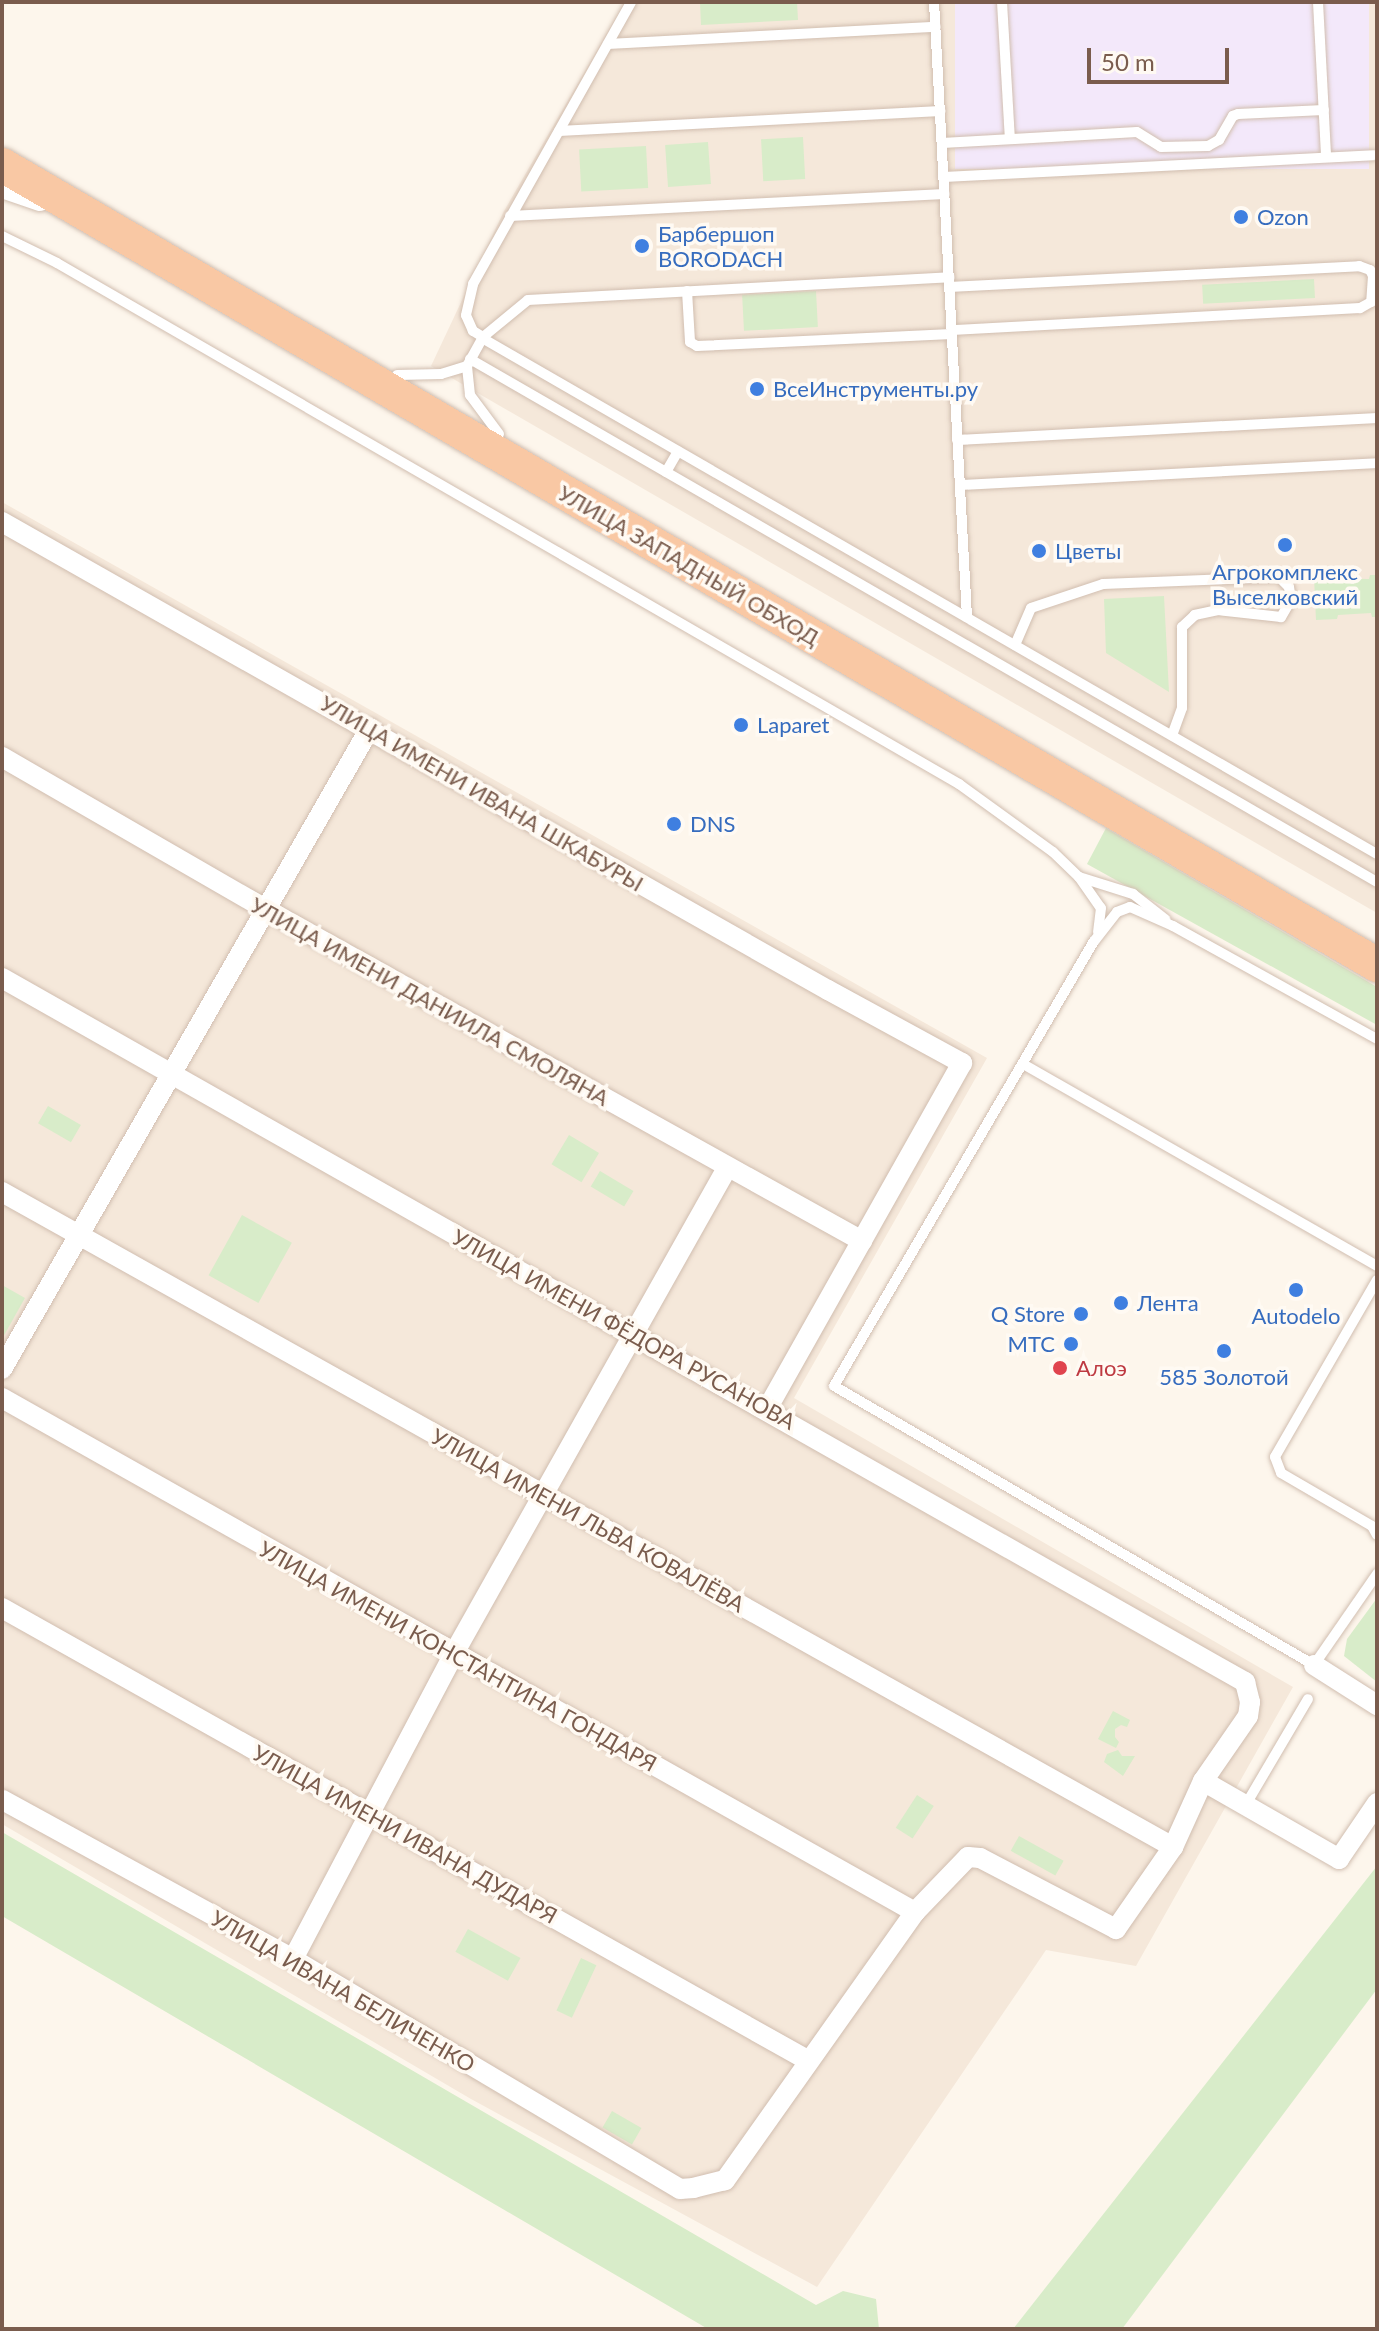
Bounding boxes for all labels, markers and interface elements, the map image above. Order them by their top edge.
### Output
scale bar [1091,32,1233,82]
text: 50 m [1101,47,1155,76]
place label: Ozon [1257,204,1309,230]
marker: Ozon [1232,208,1250,226]
place label: Барбершоп BORODACH [658,220,783,272]
marker: Барбершоп BORODACH [633,237,651,255]
place label: ВсеИнструменты.ру [773,376,978,402]
marker: ВсеИнструменты.ру [748,380,766,398]
street label: УЛИЦА ЗАПАДНЫЙ ОБХОД [554,479,824,651]
marker: Агрокомплекс Выселковский [1276,536,1294,554]
place label: Цветы [1055,538,1121,564]
marker: Цветы [1030,542,1048,560]
place label: Агрокомплекс Выселковский [1212,558,1358,610]
street label: УЛИЦА ИМЕНИ ИВАНА ШКАБУРЫ [316,689,648,897]
place label: Laparet [757,712,829,738]
marker: Laparet [732,716,750,734]
place label: DNS [690,811,735,837]
marker: DNS [665,815,683,833]
street label: УЛИЦА ИМЕНИ ДАНИИЛА СМОЛЯНА [246,891,614,1111]
street label: УЛИЦА ИМЕНИ ФЁДОРА РУСАНОВА [448,1223,800,1435]
marker: Autodelo [1287,1281,1305,1299]
place label: Лента [1137,1290,1199,1316]
marker: Лента [1112,1294,1130,1312]
place label: Q Store [991,1301,1065,1327]
place label: Autodelo [1252,1303,1340,1329]
marker: Q Store [1072,1305,1090,1323]
place label: МТС [1008,1331,1055,1357]
marker: МТС [1062,1335,1080,1353]
marker: 585 Золотой [1215,1342,1233,1360]
place label: Алоэ [1076,1355,1127,1381]
marker: Алоэ [1051,1359,1069,1377]
place label: 585 Золотой [1159,1364,1289,1390]
street label: УЛИЦА ИМЕНИ ЛЬВА КОВАЛЁВА [427,1423,749,1617]
street label: УЛИЦА ИМЕНИ КОНСТАНТИНА ГОНДАРЯ [254,1535,662,1777]
street label: УЛИЦА ИМЕНИ ИВАНА ДУДАРЯ [248,1739,562,1929]
street label: УЛИЦА ИВАНА БЕЛИЧЕНКО [206,1904,480,2078]

